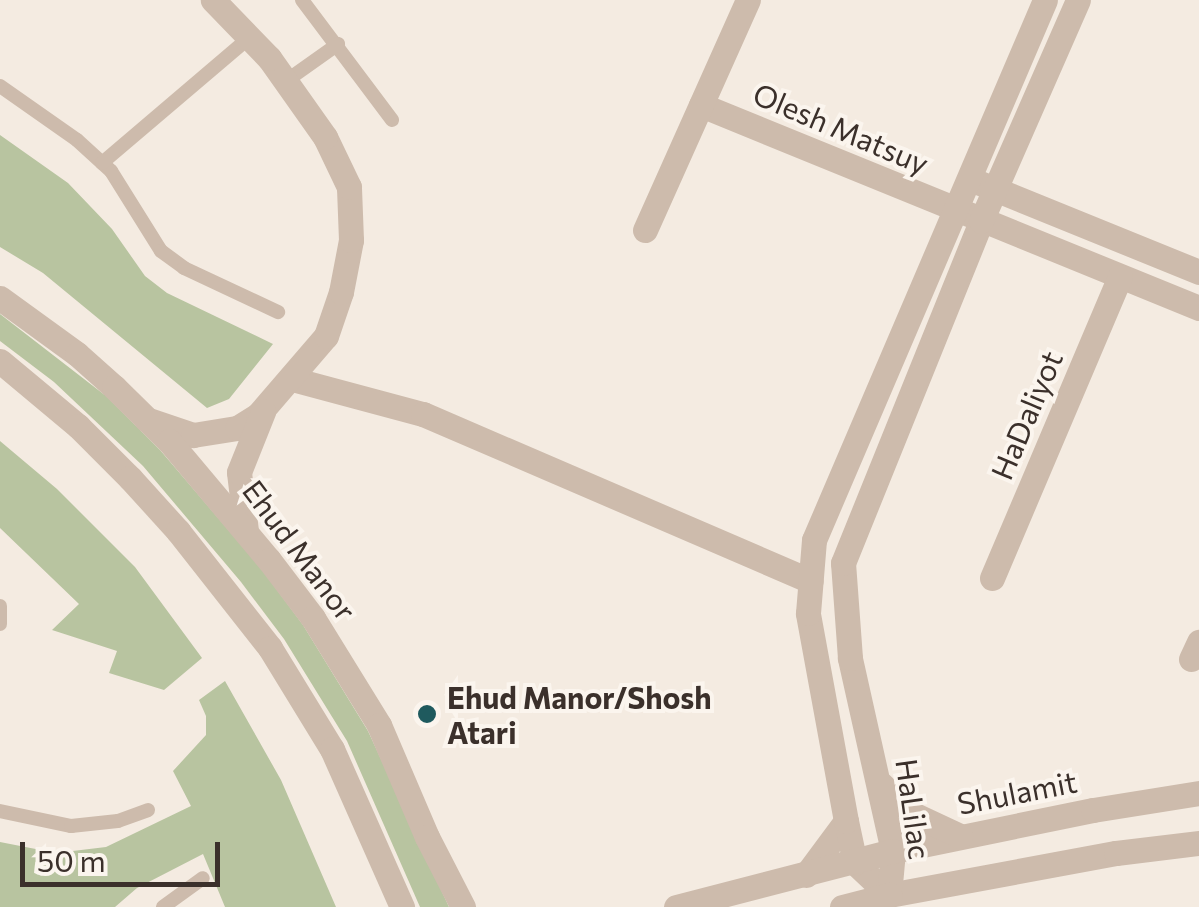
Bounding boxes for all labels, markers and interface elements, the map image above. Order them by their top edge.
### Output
street label: Olesh Matsuy [748,75,934,181]
street label: HaDaliyot [983,345,1069,485]
street label: Ehud Manor [236,473,364,627]
place label: Ehud Manor/Shosh Atari [447,679,712,750]
marker: Ehud Manor/Shosh Atari [416,703,438,725]
street label: HaLilac [889,756,939,862]
street label: Shulamit [954,763,1080,821]
scale bar [25,822,225,884]
text: 50 m [37,841,106,878]

